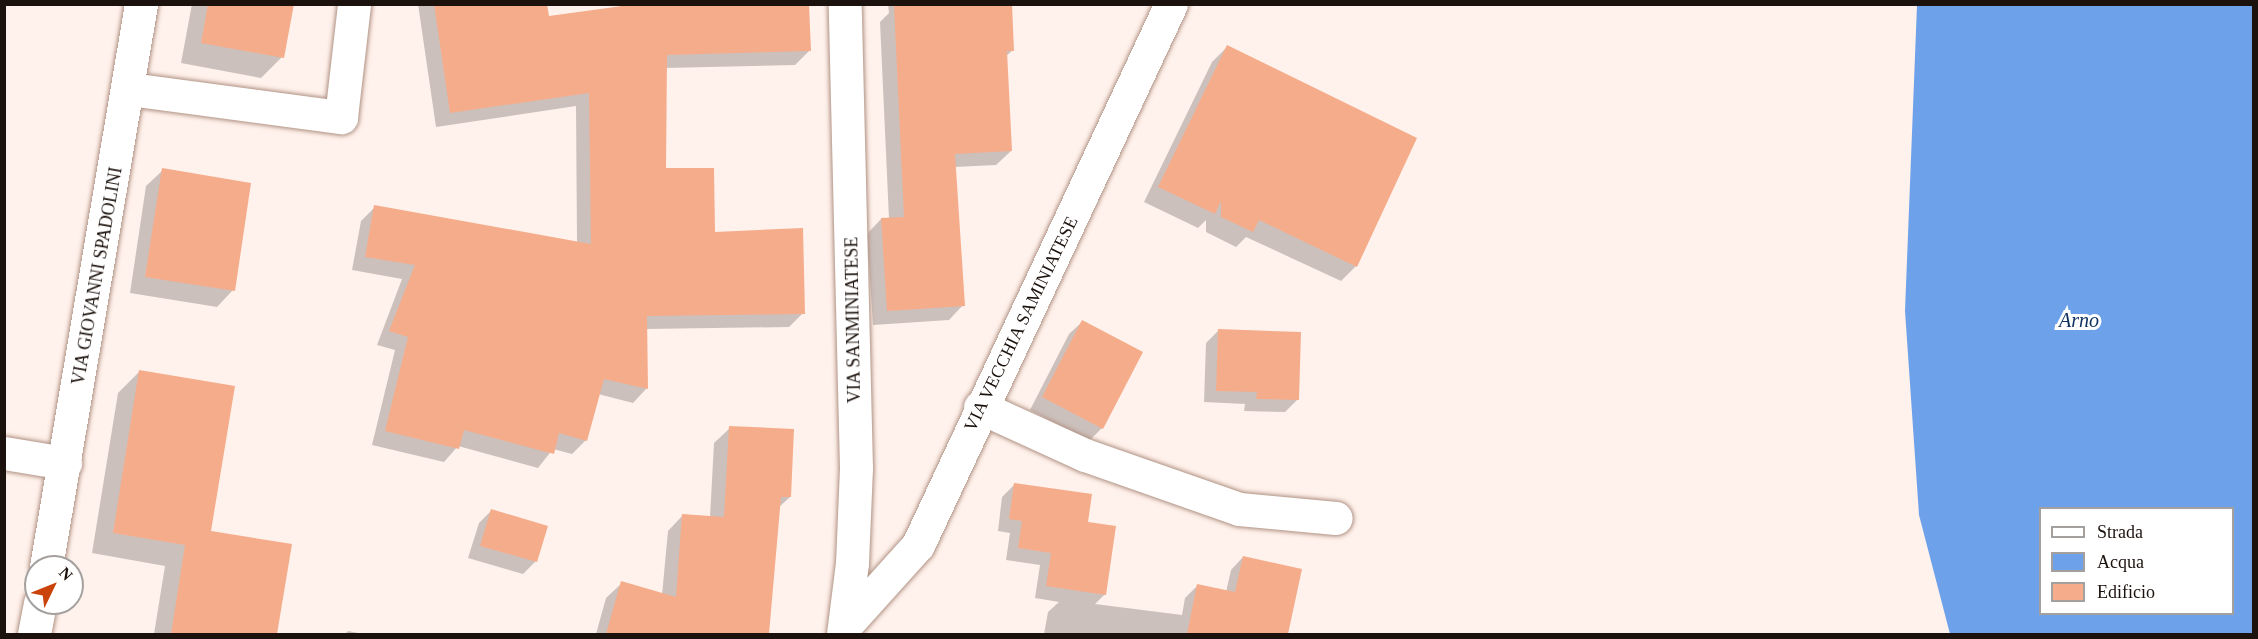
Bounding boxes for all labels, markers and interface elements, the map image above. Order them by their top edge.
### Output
street label: VIA GIOVANNI SPADOLINI [67,165,127,387]
street label: VIA VECCHIA SAMINIATESE [959,212,1083,436]
street label: VIA SANMINIATESE [841,236,865,404]
water label: Arno [2059,308,2099,332]
legend [2039,507,2234,615]
text: Strada [2097,522,2143,542]
text: Acqua [2097,552,2144,572]
north arrow [24,555,84,615]
text: N [56,564,76,584]
text: Edificio [2097,582,2155,602]

